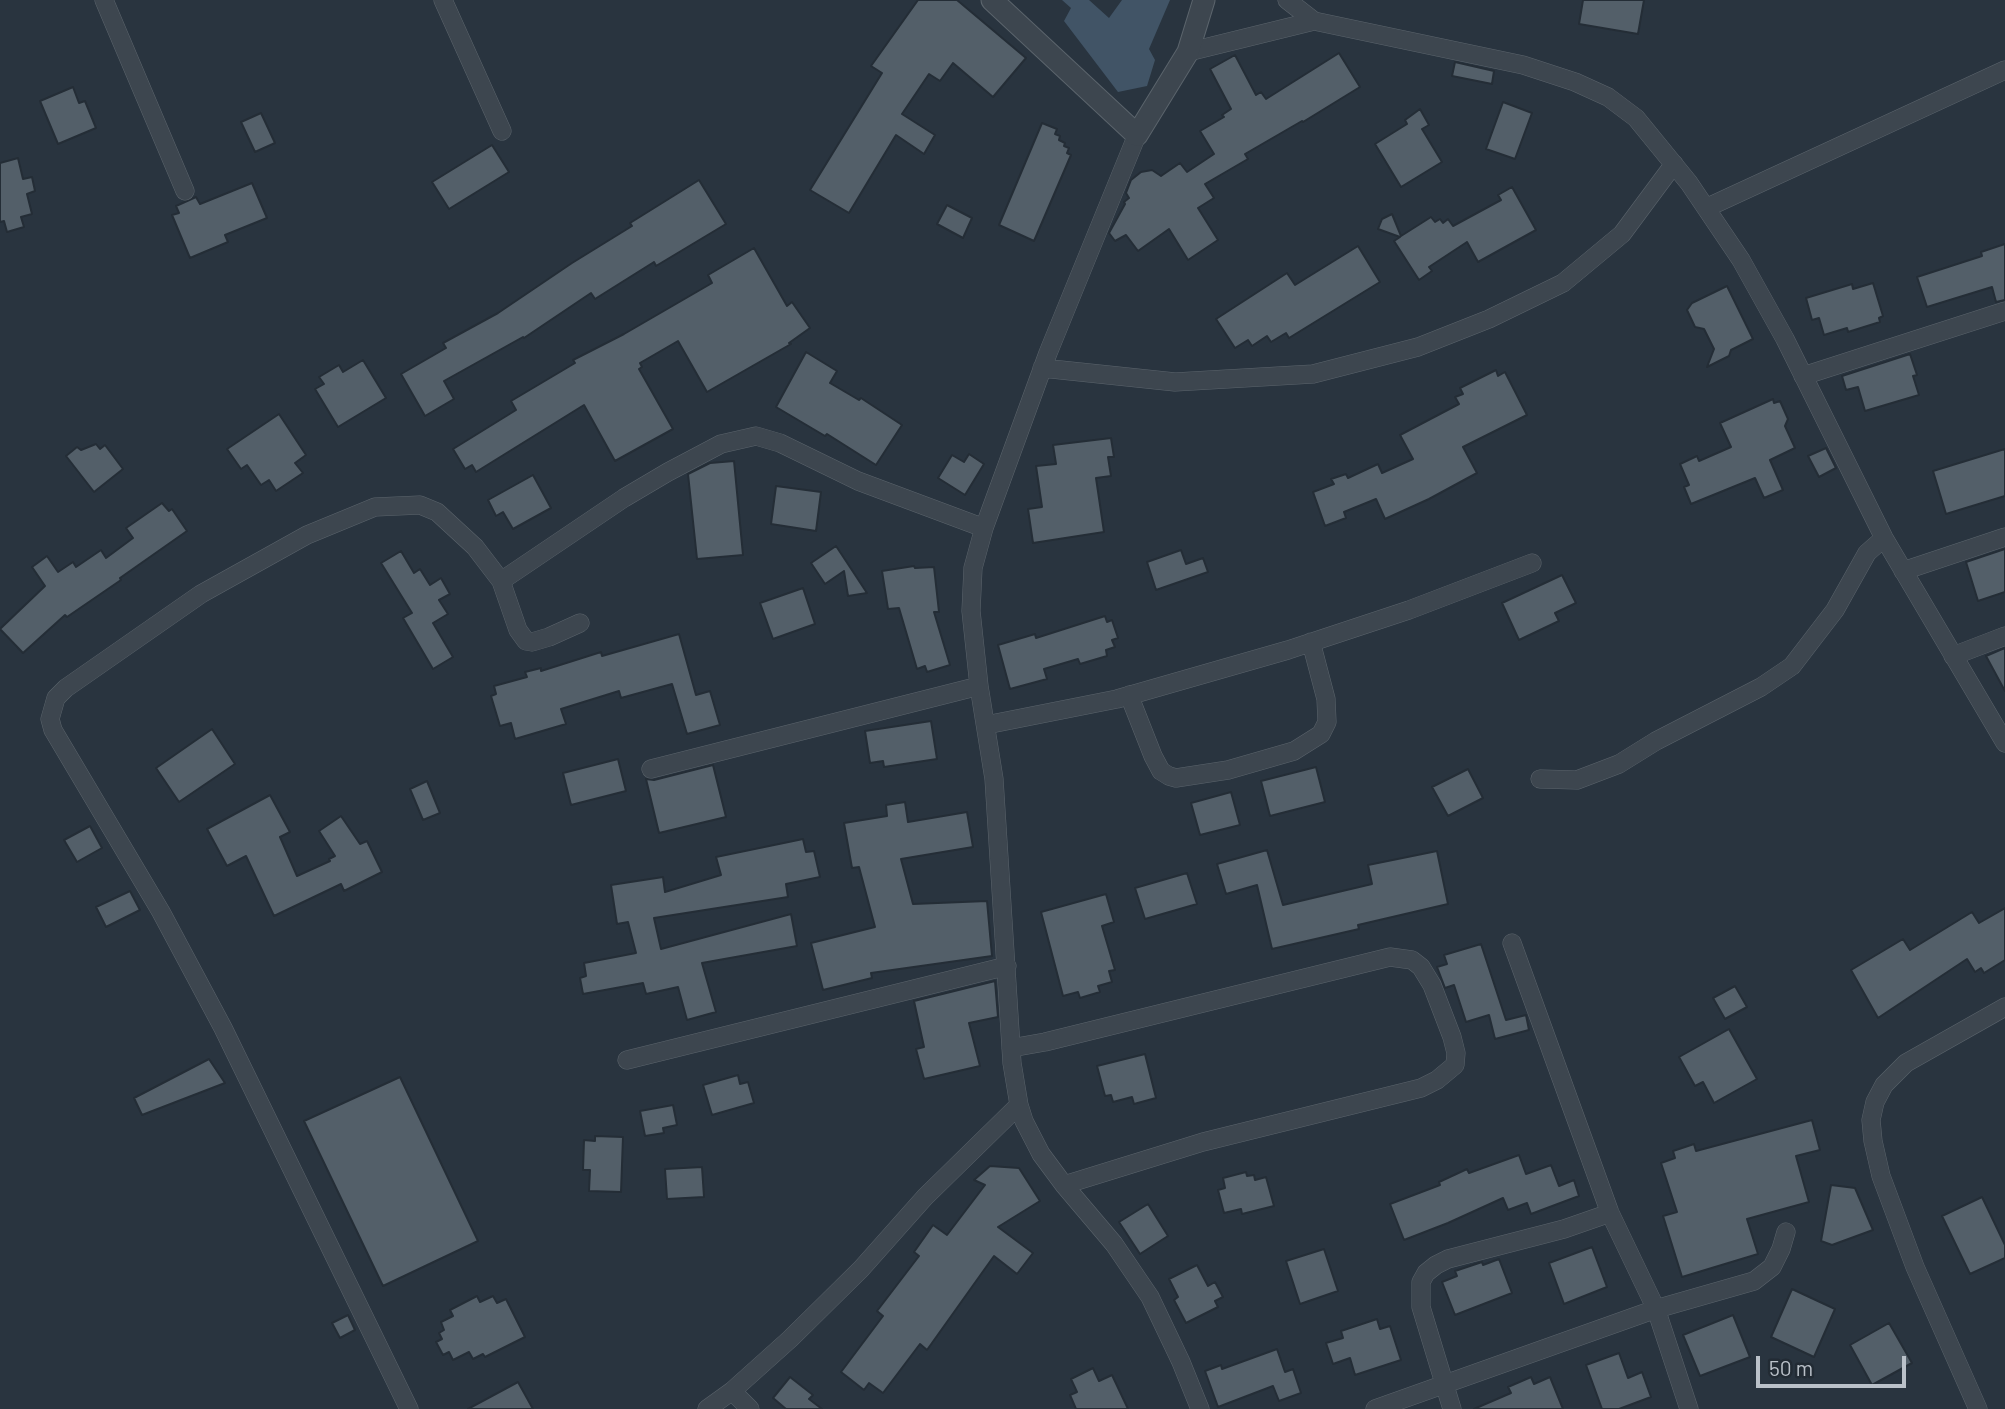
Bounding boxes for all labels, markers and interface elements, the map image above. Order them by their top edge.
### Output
scale bar [1760,1342,1910,1386]
text: 50 m [1769,1355,1813,1380]

